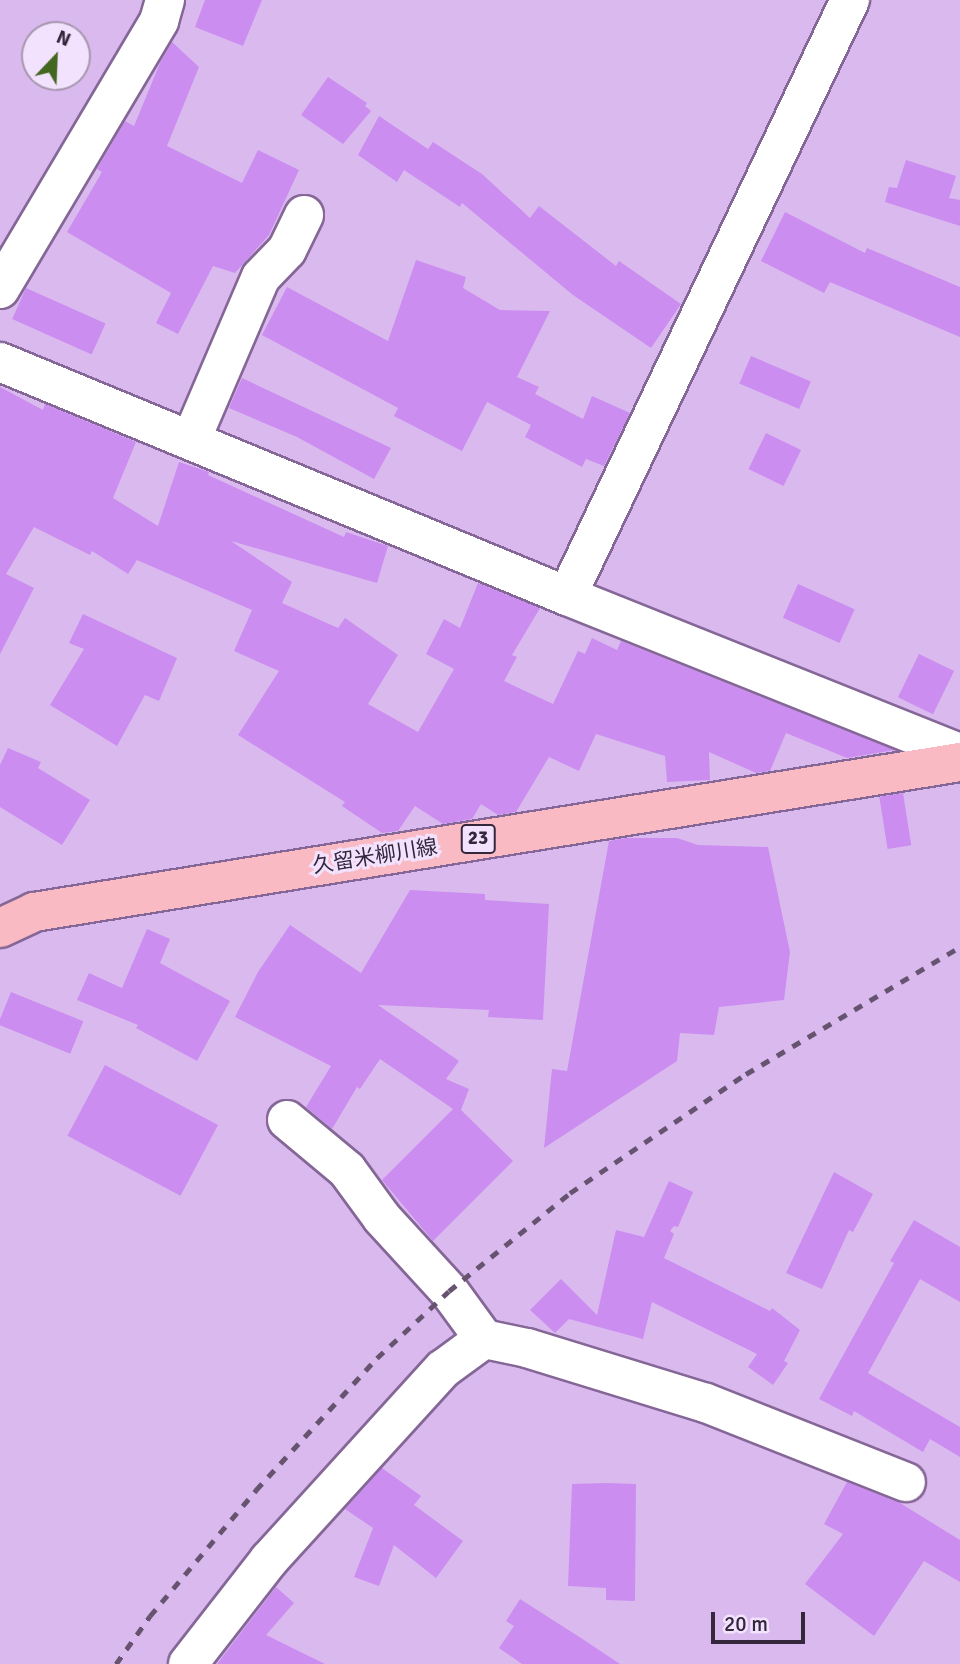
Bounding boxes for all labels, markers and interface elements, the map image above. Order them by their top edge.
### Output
north arrow [21,21,91,91]
text: N [53,25,74,52]
road number: 23 [461,824,496,854]
street label: 久留米柳川線 [311,834,439,878]
scale bar [715,1598,810,1642]
text: 20 m [724,1611,768,1637]

